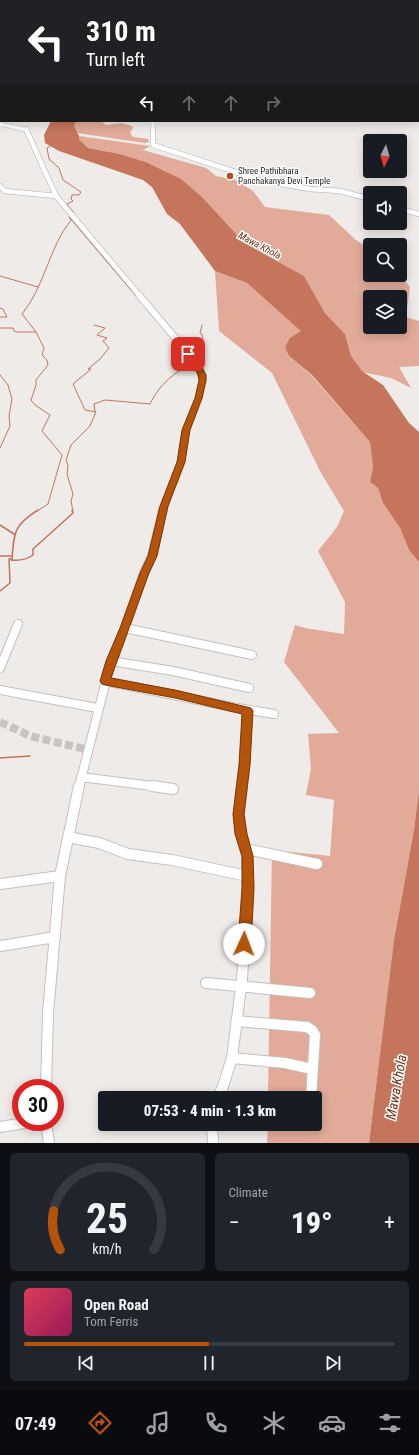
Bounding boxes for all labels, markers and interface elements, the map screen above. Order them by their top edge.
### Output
text: 310 m [86,15,156,48]
icon: left [20,16,72,68]
text: Turn left [86,49,145,70]
icon: left [136,92,158,114]
icon: ahead [178,92,200,114]
icon: ahead [220,92,242,114]
icon: right [262,92,284,114]
north arrow [363,134,407,178]
map controls [363,134,407,334]
place label: Shree Pathibhara Panchakanya Devi Temple [238,166,330,186]
marker: Shree Pathibhara Panchakanya Devi Temple [225,171,235,181]
button: sound [363,186,407,230]
water label: Mawa Khola [236,230,283,261]
button: search [363,238,407,282]
button: layers [363,290,407,334]
pin [171,337,205,371]
icon: arrive [177,343,199,365]
position arrow [223,923,265,965]
water label: Mawa Khola [382,1053,410,1121]
speed limit sign: 30 [12,1079,64,1131]
text: 07:53 · 4 min · 1.3 km [144,1102,276,1120]
text: Climate [229,1185,268,1200]
text: 25 [86,1194,128,1243]
text: 19° [291,1205,333,1240]
text: − [229,1210,240,1235]
text: + [384,1210,395,1235]
text: km/h [93,1241,122,1257]
text: Open Road [84,1296,149,1314]
text: Tom Ferris [84,1314,138,1329]
icon: previous [75,1352,97,1374]
icon: pause [198,1352,220,1374]
icon: next [322,1352,344,1374]
icon: directions [86,1409,114,1437]
icon: music [144,1409,172,1437]
icon: phone [202,1409,230,1437]
icon: climate [260,1409,288,1437]
icon: car [318,1409,346,1437]
icon: filters [376,1409,404,1437]
text: 07:49 [15,1413,56,1434]

